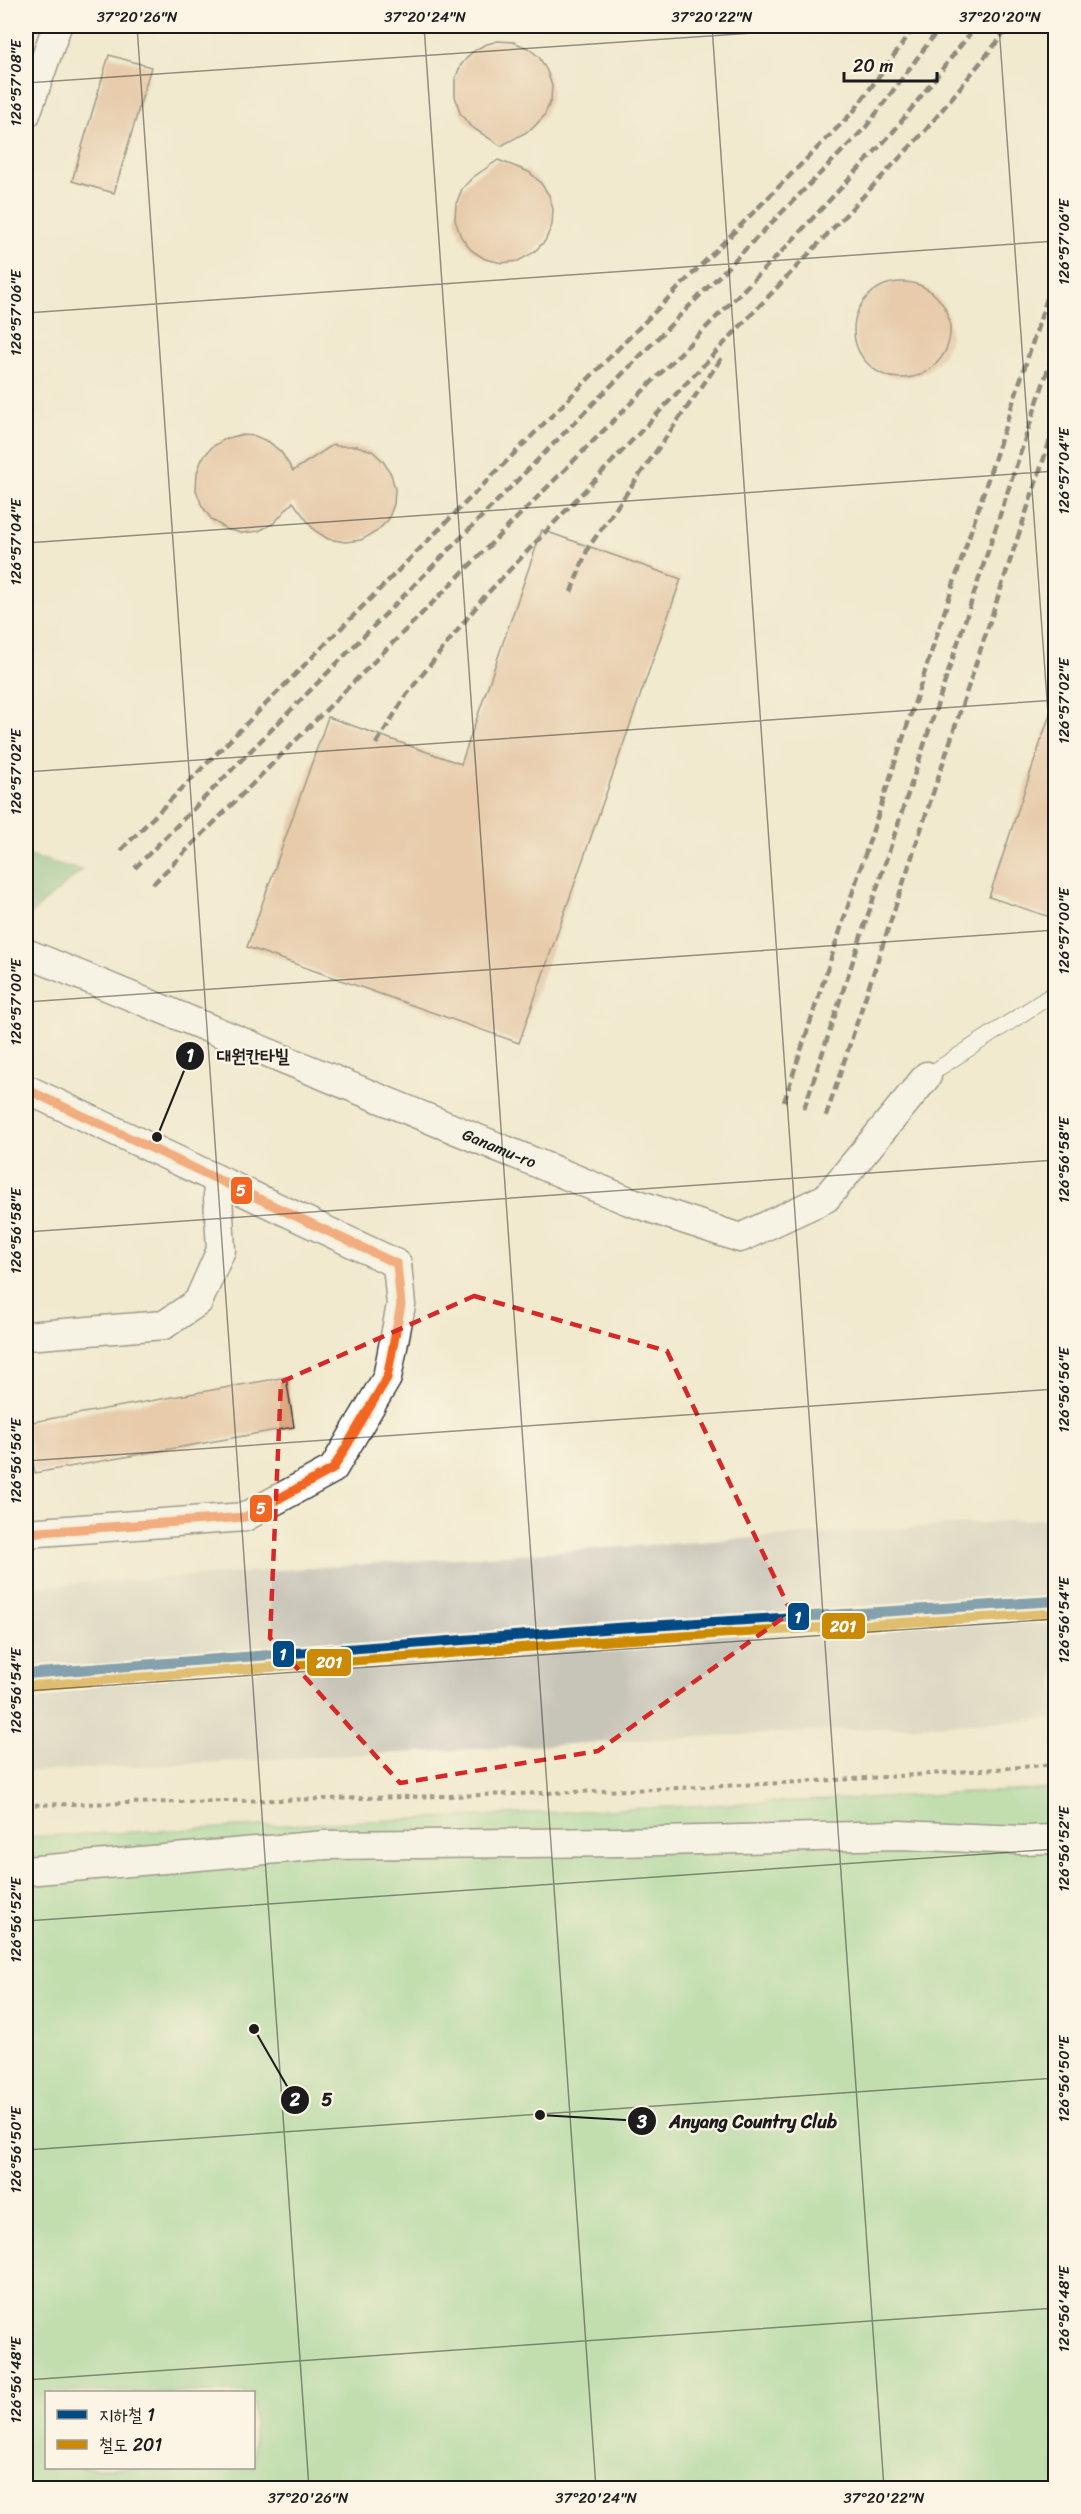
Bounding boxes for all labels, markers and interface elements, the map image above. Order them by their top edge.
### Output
text: 37°20'26"N [97,4,178,30]
text: 37°20'24"N [384,4,466,30]
text: 37°20'22"N [672,4,753,30]
text: 37°20'20"N [959,4,1041,30]
text: 126°57'08"E [3,38,29,126]
scale bar [844,45,937,83]
text: 20 m [853,50,893,82]
text: 126°57'06"E [1051,197,1077,285]
text: 126°57'06"E [3,268,29,356]
text: 126°57'04"E [1051,426,1077,514]
text: 126°57'04"E [3,497,29,585]
text: 126°57'02"E [1051,656,1077,744]
text: 126°57'02"E [3,727,29,815]
text: 126°57'00"E [1051,886,1077,974]
text: 126°57'00"E [3,957,29,1045]
callout: 대원칸타빌 [175,1038,301,1074]
text: 1 [186,1040,194,1072]
text: 대원칸타빌 [217,1040,290,1072]
text: 126°56'58"E [1051,1115,1077,1203]
street label: Ganamu-ro [458,1120,541,1176]
line badge: 5 [230,1176,253,1205]
text: 5 [236,1176,246,1205]
text: 126°56'58"E [3,1186,29,1274]
text: 126°56'56"E [1051,1346,1077,1433]
text: 126°56'56"E [3,1417,29,1504]
line badge: 5 [249,1494,273,1523]
text: 5 [256,1494,266,1523]
text: 126°56'54"E [1051,1575,1077,1663]
line badge: 1 [787,1602,810,1631]
text: 1 [795,1603,802,1632]
line badge: 201 [821,1612,866,1640]
text: 201 [829,1612,856,1641]
line badge: 1 [272,1640,295,1668]
text: 1 [280,1640,287,1669]
text: 126°56'54"E [3,1646,29,1734]
line badge: 201 [306,1648,352,1677]
text: 201 [315,1648,342,1677]
text: 126°56'52"E [1051,1804,1077,1892]
text: 126°56'52"E [3,1875,29,1963]
text: 126°56'50"E [1051,2034,1077,2122]
callout: 5 [280,2082,345,2118]
text: 2 [289,2084,301,2116]
text: 5 [322,2084,333,2116]
callout: Anyang Country Club [627,2103,849,2139]
text: 126°56'50"E [3,2105,29,2193]
text: 3 [636,2106,647,2138]
text: Anyang Country Club [668,2106,837,2138]
text: 126°56'48"E [1051,2264,1077,2352]
text: 126°56'48"E [3,2335,29,2423]
legend [45,2391,255,2469]
text: 지하철 1 [99,2399,155,2431]
text: 철도 201 [99,2429,162,2461]
text: 37°20'26"N [268,2485,349,2511]
text: 37°20'24"N [555,2485,637,2511]
text: 37°20'22"N [844,2485,925,2511]

